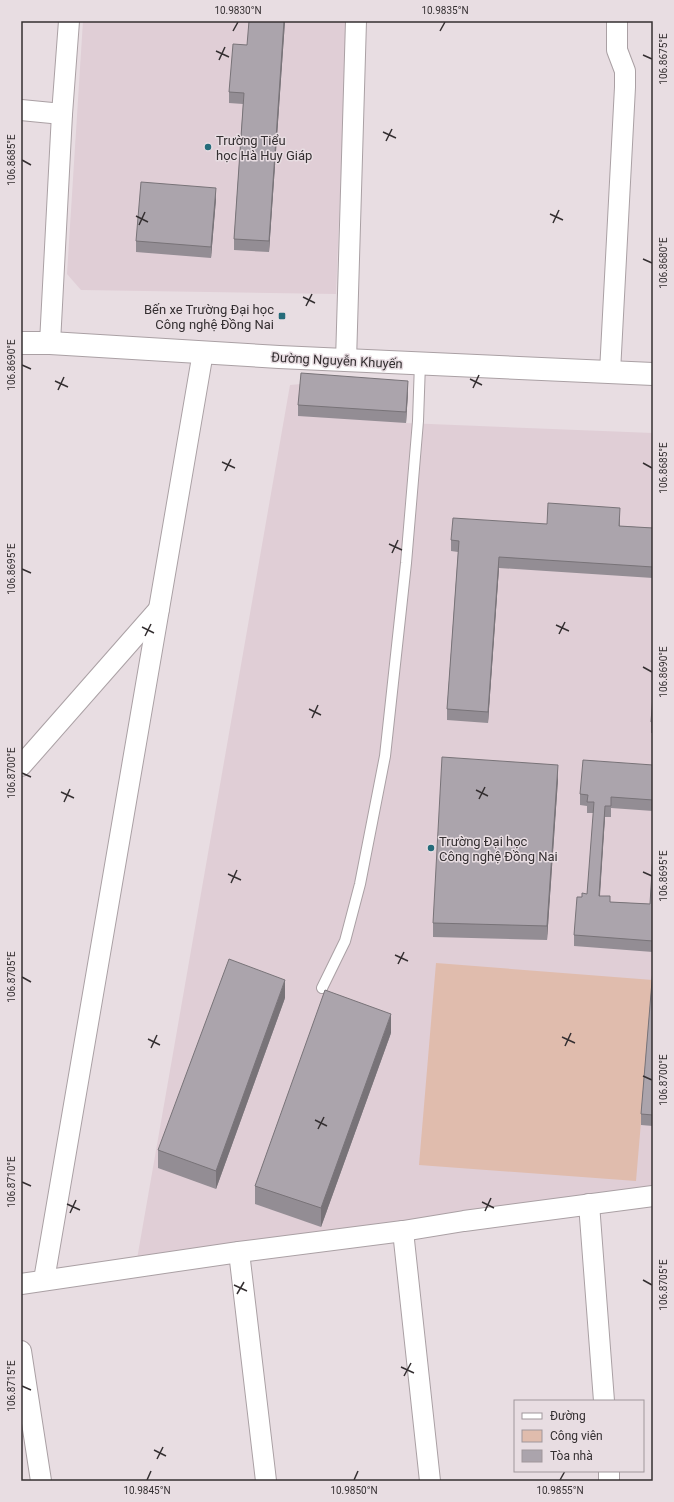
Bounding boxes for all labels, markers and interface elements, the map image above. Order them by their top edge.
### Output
text: 10.9830°N [214,5,262,16]
text: 10.9835°N [421,5,469,16]
text: 106.8675°E [658,33,669,85]
place label: Trường Tiểu học Hà Huy Giáp [216,133,312,163]
text: 106.8685°E [6,134,17,186]
marker: Trường Tiểu học Hà Huy Giáp [203,142,213,152]
text: 106.8680°E [658,237,669,289]
place label: Bến xe Trường Đại học Công nghệ Đồng Nai [144,302,274,332]
marker: Bến xe Trường Đại học Công nghệ Đồng Nai [277,311,287,321]
text: 106.8690°E [6,339,17,391]
street label: Đường Nguyễn Khuyến [271,350,403,371]
text: 106.8685°E [658,442,669,494]
text: 106.8695°E [6,543,17,595]
text: 106.8690°E [658,646,669,698]
text: 106.8700°E [6,747,17,799]
place label: Trường Đại học Công nghệ Đồng Nai [439,834,558,864]
marker: Trường Đại học Công nghệ Đồng Nai [426,843,436,853]
text: 106.8695°E [658,850,669,902]
text: 106.8705°E [6,951,17,1003]
text: 106.8700°E [658,1054,669,1106]
text: 106.8710°E [6,1156,17,1208]
text: 106.8705°E [658,1259,669,1311]
text: 106.8715°E [6,1360,17,1412]
legend [514,1400,644,1472]
text: Đường [550,1409,586,1423]
text: Công viên [550,1429,603,1443]
text: Tòa nhà [550,1449,593,1463]
text: 10.9845°N [123,1485,171,1496]
text: 10.9850°N [330,1485,378,1496]
text: 10.9855°N [536,1485,584,1496]

